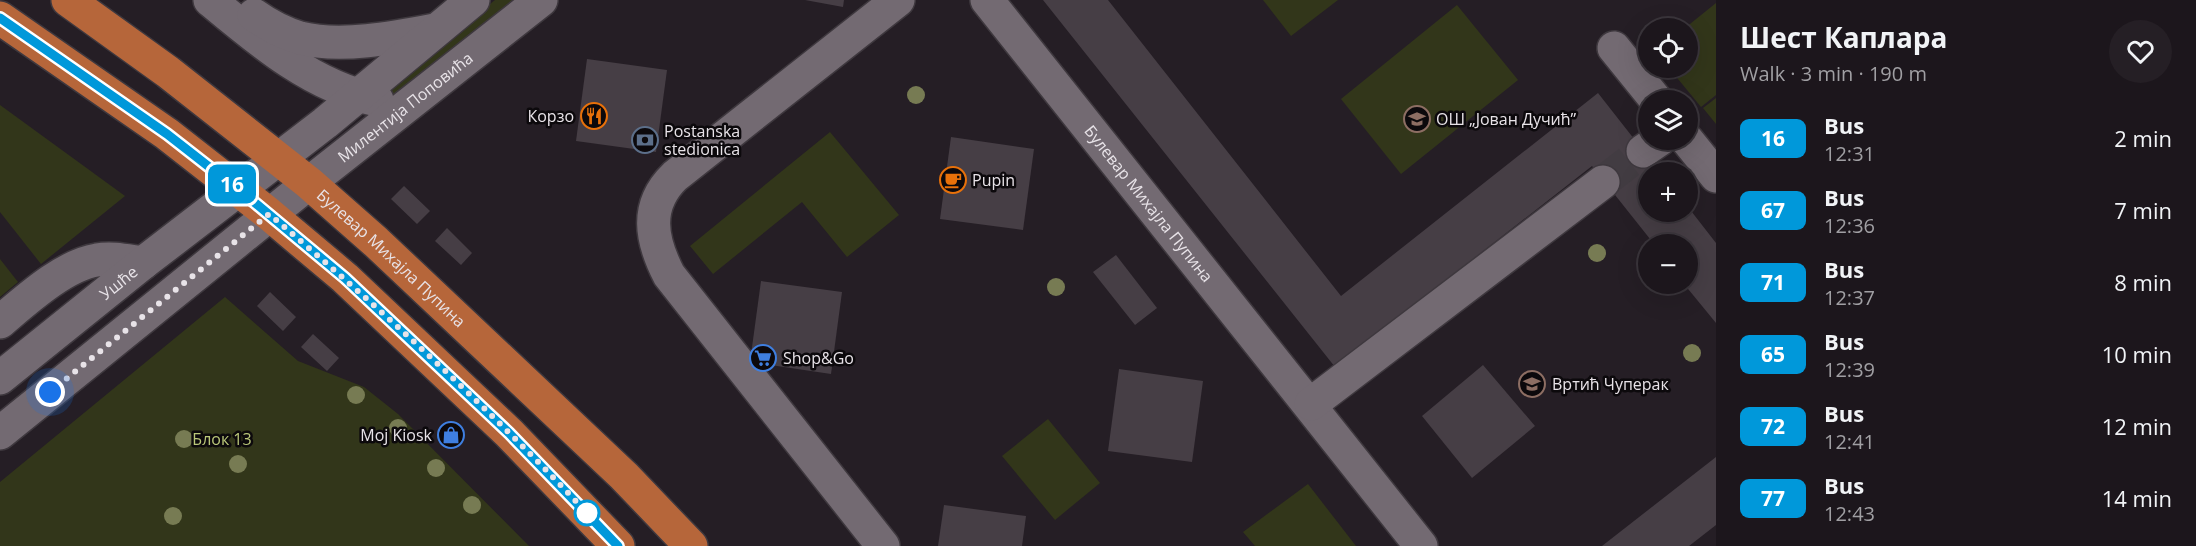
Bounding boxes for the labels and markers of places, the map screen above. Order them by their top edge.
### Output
restaurant icon: Корзо [579,101,609,131]
school or university icon: ОШ „Јован Дучић” [1402,104,1432,134]
place label: Корзо [527,105,574,127]
place label: ОШ „Јован Дучић” [1436,108,1577,130]
place label: Postanska stedionica [664,120,740,160]
bank icon: Postanska stedionica [630,125,660,155]
cafe icon: Pupin [938,165,968,195]
place label: Pupin [972,169,1015,191]
supermarket icon: Shop&Go [748,343,778,373]
place label: Shop&Go [783,347,854,369]
school or university icon: Вртић Чуперак [1517,369,1547,399]
place label: Вртић Чуперак [1552,373,1669,395]
shop icon: Moj Kiosk [436,420,466,450]
place label: Moj Kiosk [360,424,433,446]
unlabelled marker [574,500,600,526]

